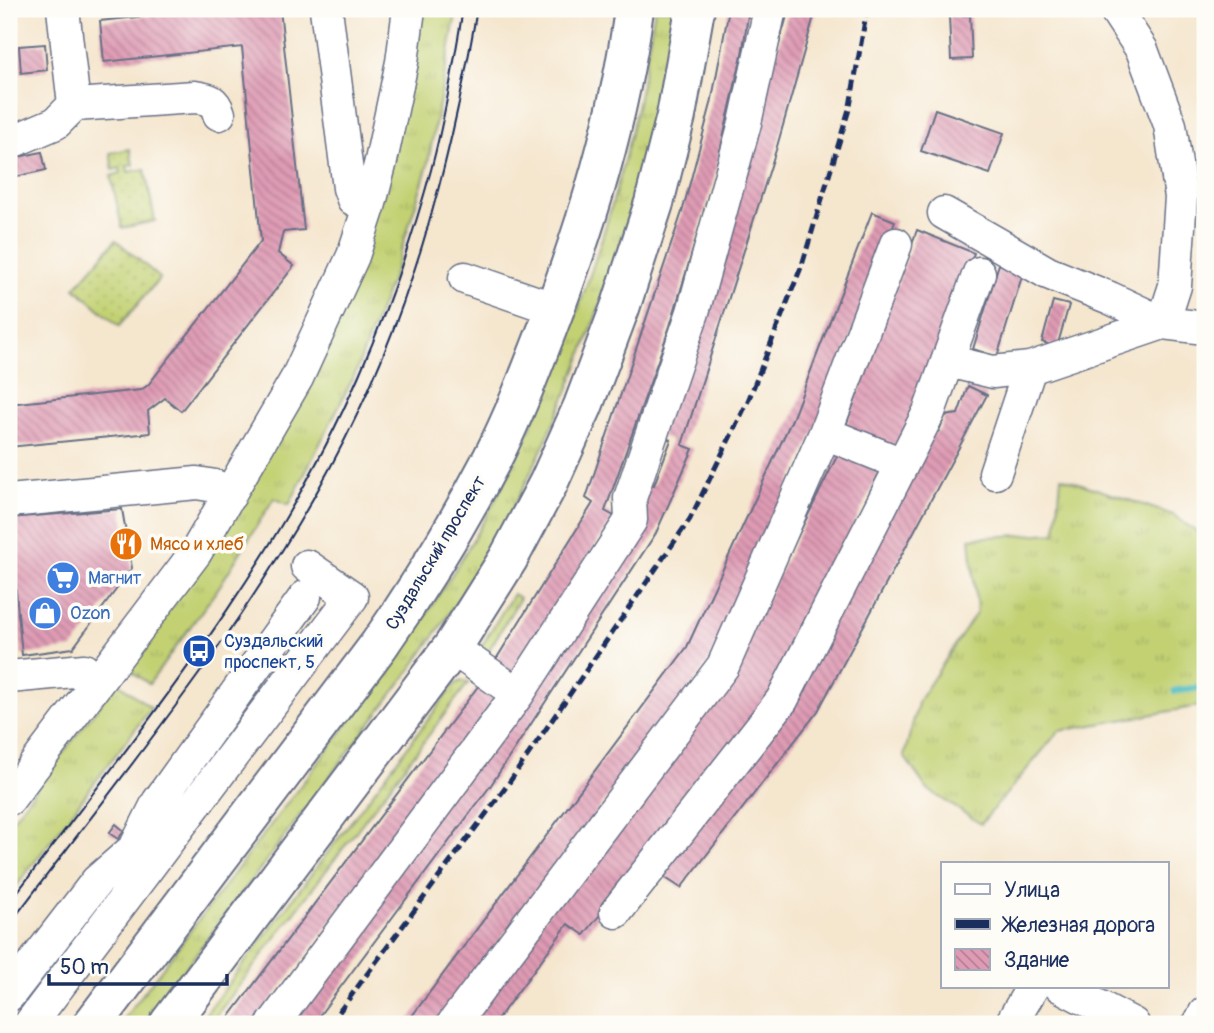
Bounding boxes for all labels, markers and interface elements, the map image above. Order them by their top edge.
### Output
street label: Суздальский проспект [381,472,491,634]
restaurant icon: Мясо и хлеб [107,525,145,563]
place label: Мясо и хлеб [150,533,244,556]
supermarket icon: Магнит [44,559,82,597]
place label: Магнит [88,567,141,590]
shop icon: Ozon [26,594,64,632]
place label: Ozon [70,602,110,625]
place label: Суздальский проспект, 5 [224,630,323,674]
bus stop icon: Суздальский проспект, 5 [180,632,218,670]
legend [941,862,1168,988]
text: Улица [1004,877,1060,904]
text: Железная дорога [1001,912,1155,939]
scale bar [49,942,228,986]
text: Здание [1004,947,1070,974]
text: 50 m [60,954,109,981]

